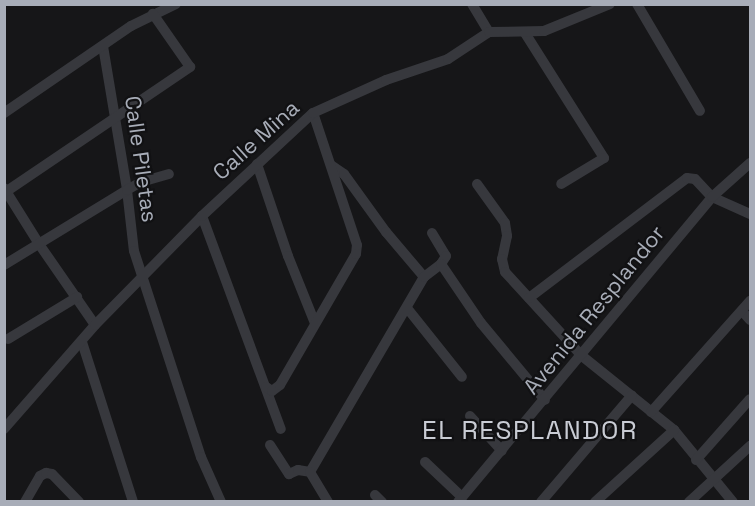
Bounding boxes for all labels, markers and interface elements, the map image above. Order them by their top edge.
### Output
street label: Calle Piletas [119,94,163,224]
street label: Calle Mina [207,94,305,186]
street label: Avenida Resplandor [518,220,670,400]
district label: EL RESPLANDOR [422,415,638,447]

